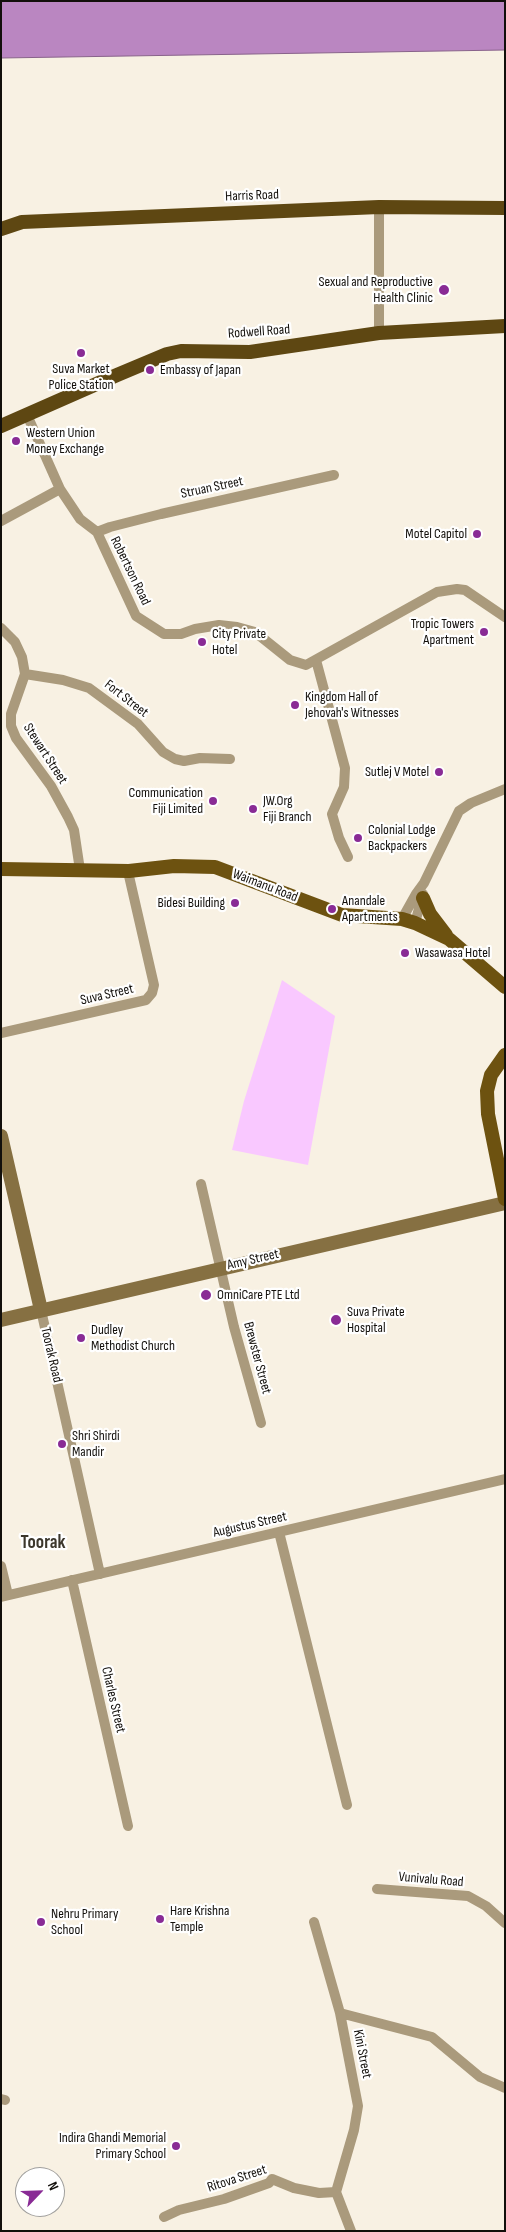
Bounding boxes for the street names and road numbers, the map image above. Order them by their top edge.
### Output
street label: Harris Road [225,187,279,205]
street label: Rodwell Road [227,321,291,343]
street label: Struan Street [179,473,245,503]
street label: Robertson Road [106,534,154,608]
street label: Fort Street [101,677,151,721]
street label: Stewart Street [19,720,71,788]
street label: Waimanu Road [230,866,300,906]
street label: Suva Street [79,981,135,1009]
street label: Amy Street [226,1246,280,1274]
street label: Brewster Street [239,1320,275,1396]
street label: Toorak Road [36,1326,66,1384]
street label: Augustus Street [211,1508,289,1542]
street label: Charles Street [97,1665,129,1735]
street label: Vunivalu Road [398,1869,464,1891]
street label: Kini Street [349,2028,375,2080]
street label: Ritova Street [205,2162,269,2196]

